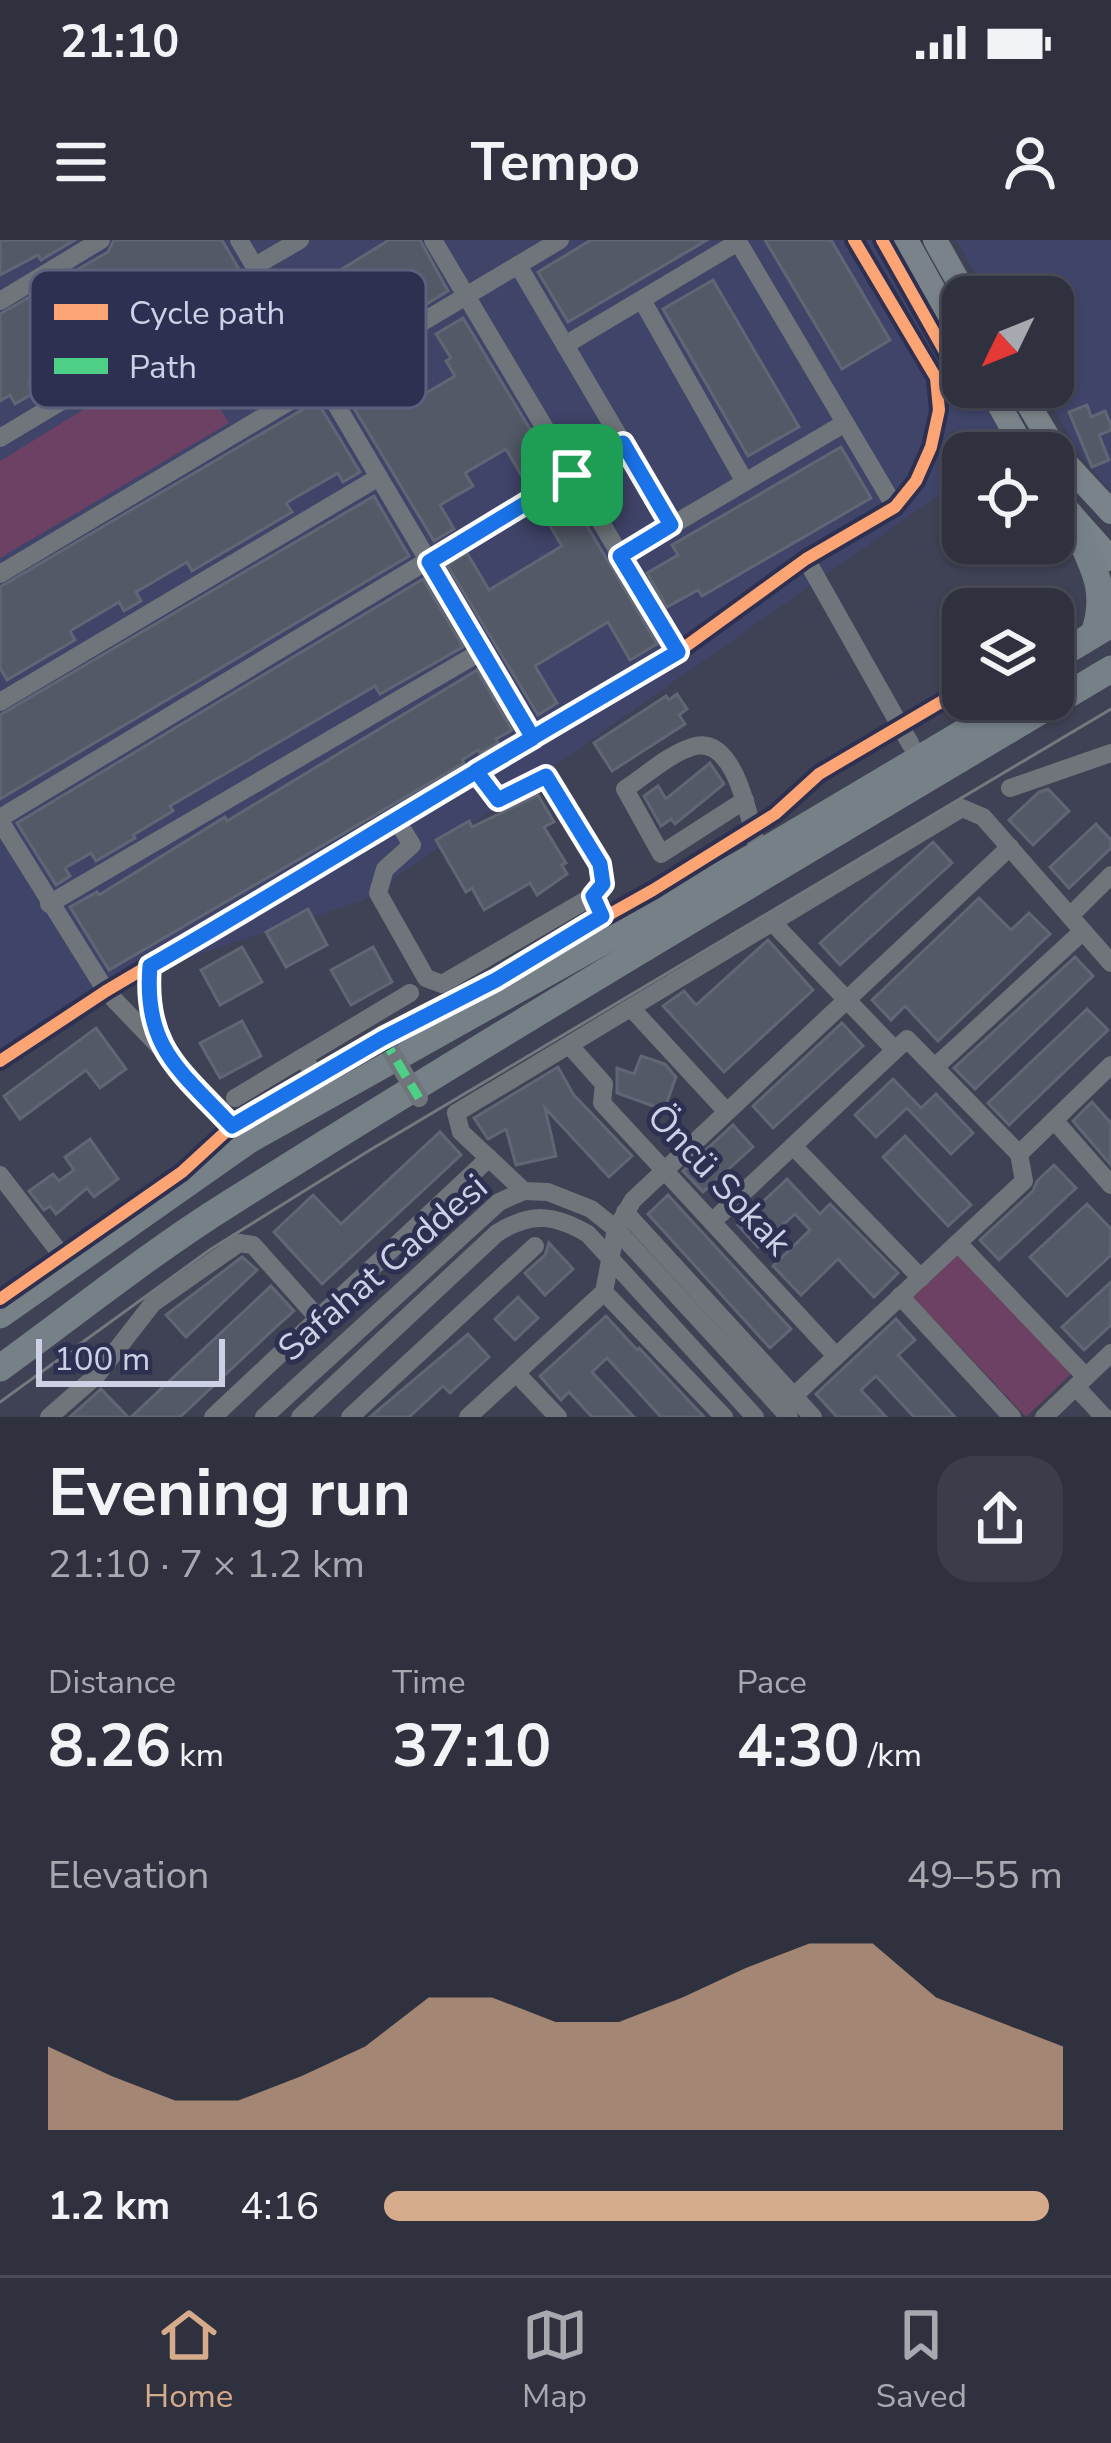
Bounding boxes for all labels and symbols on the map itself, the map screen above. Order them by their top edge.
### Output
legend [30,270,426,408]
north arrow [942,276,1074,408]
text: Cycle path [129,291,285,336]
text: Path [129,345,197,390]
pin [521,424,623,526]
street label: Öncü Sokak [636,1093,803,1267]
street label: Safahat Caddesi [268,1163,498,1373]
scale bar [36,1333,225,1386]

